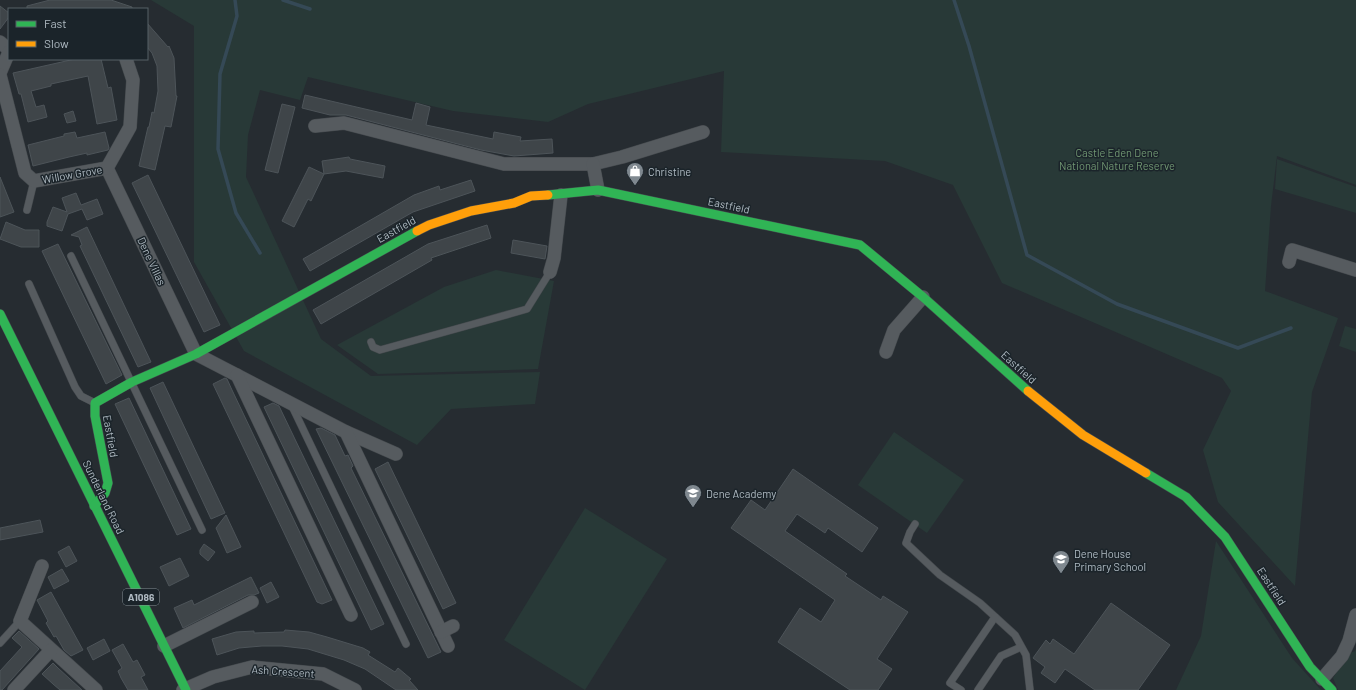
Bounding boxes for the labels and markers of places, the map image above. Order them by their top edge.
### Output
shop icon: Christine [625,161,645,186]
place label: Christine [648,165,691,178]
school or university icon: Dene Academy [683,483,703,508]
place label: Dene Academy [706,487,776,500]
place label: Dene House Primary School [1074,547,1146,573]
school or university icon: Dene House Primary School [1051,549,1071,574]

